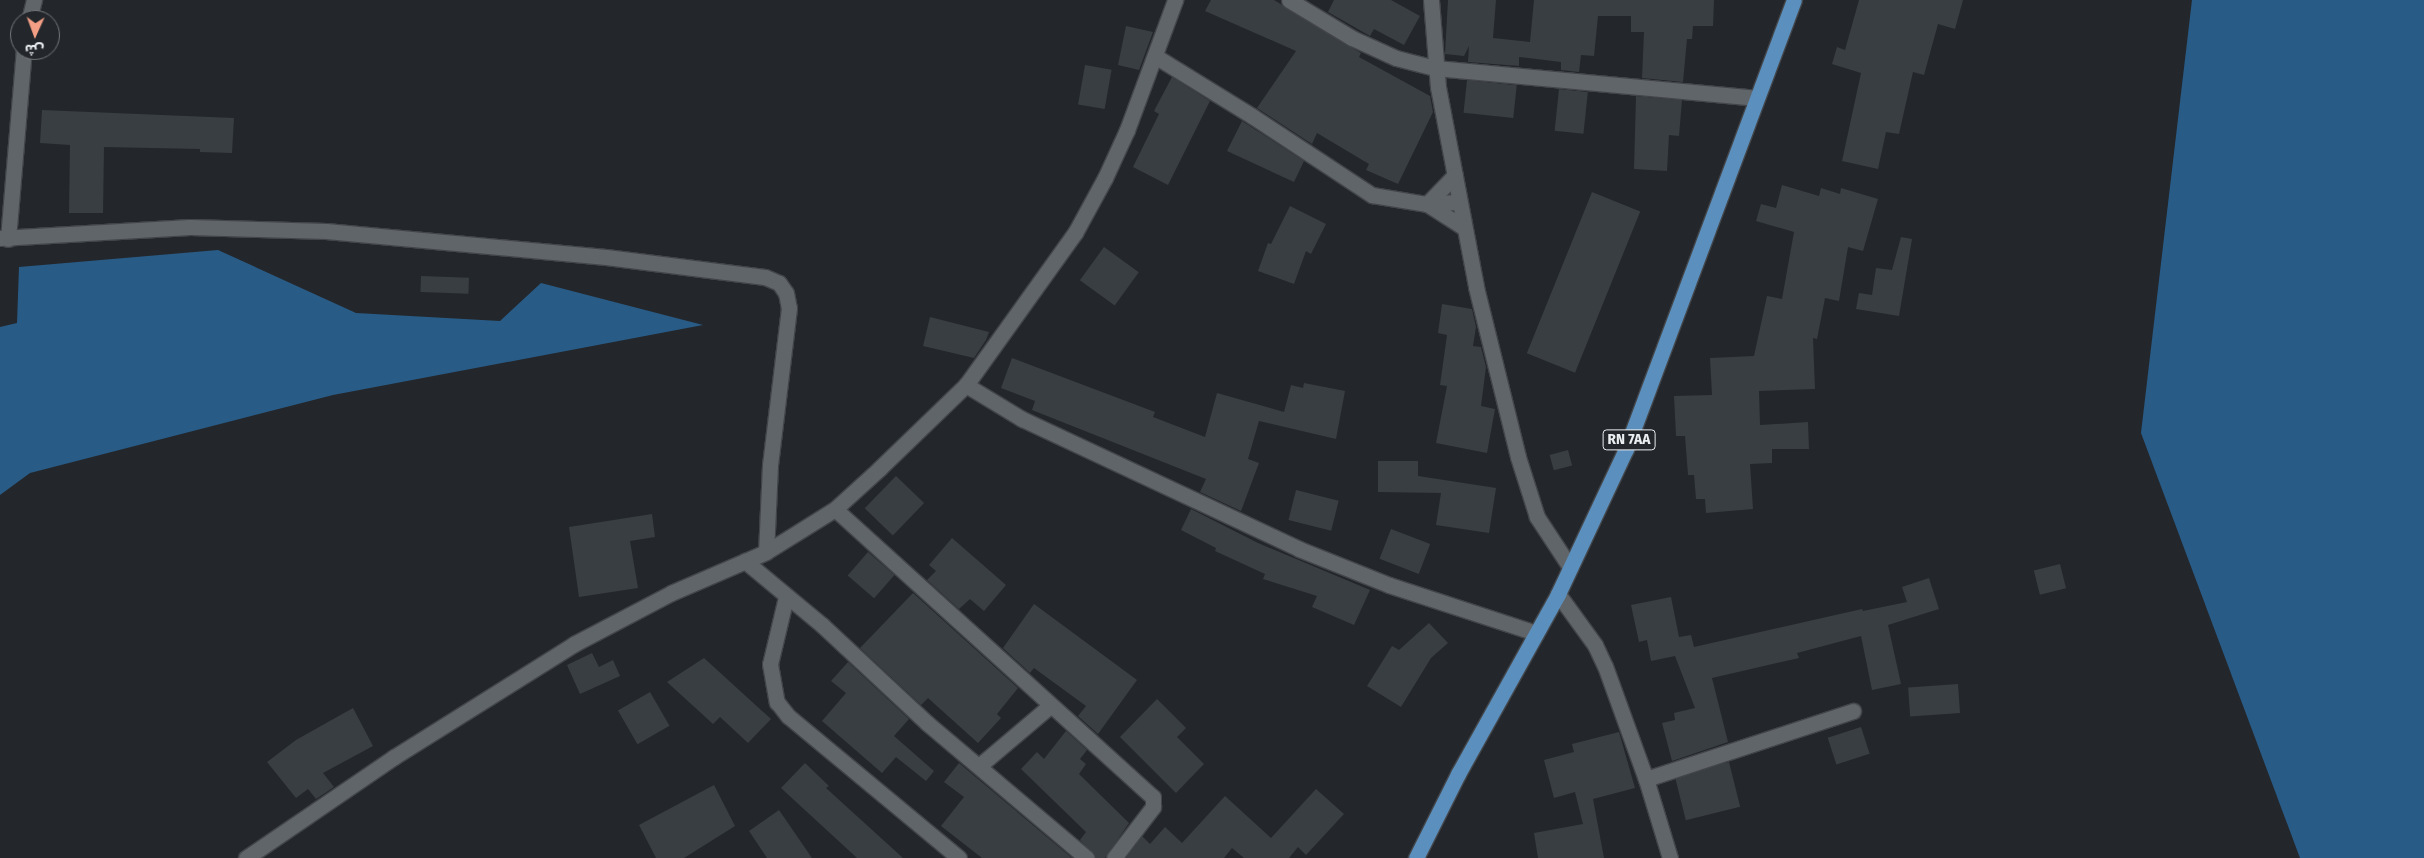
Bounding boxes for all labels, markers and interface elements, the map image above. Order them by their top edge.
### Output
north arrow [10,10,60,60]
text: ش [25,41,44,58]
road number: RN 7AA [1602,428,1656,452]

